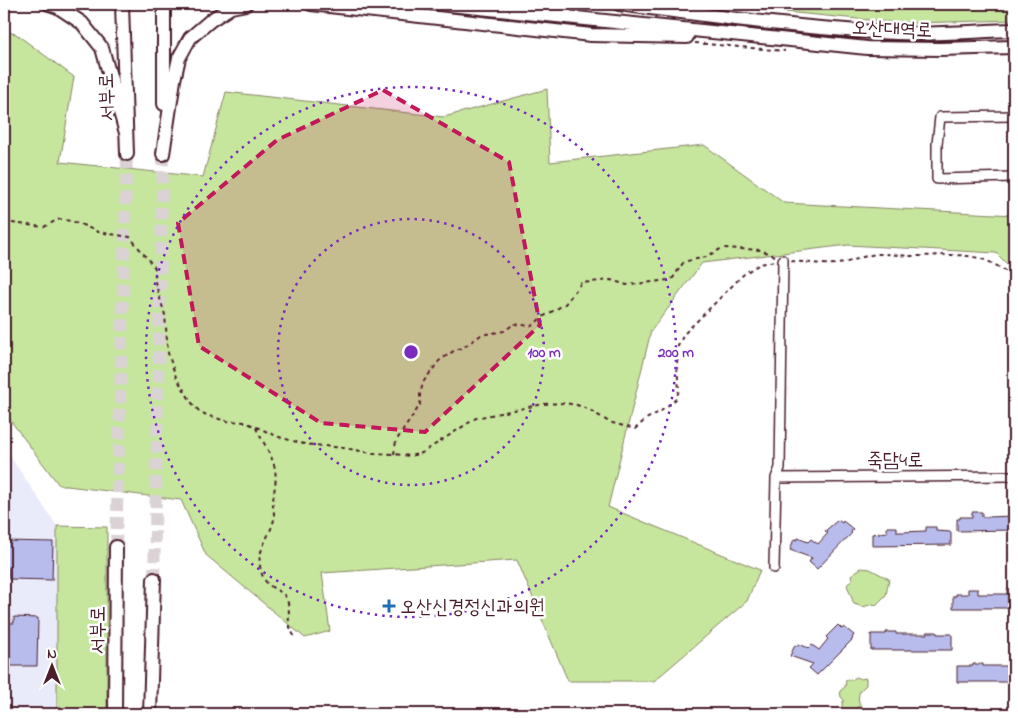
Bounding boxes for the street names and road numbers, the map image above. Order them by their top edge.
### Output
street label: 오산대역로 [851,15,933,46]
street label: 서부로 [93,72,124,122]
street label: 죽담4로 [867,447,923,476]
street label: 서부로 [85,606,114,654]

